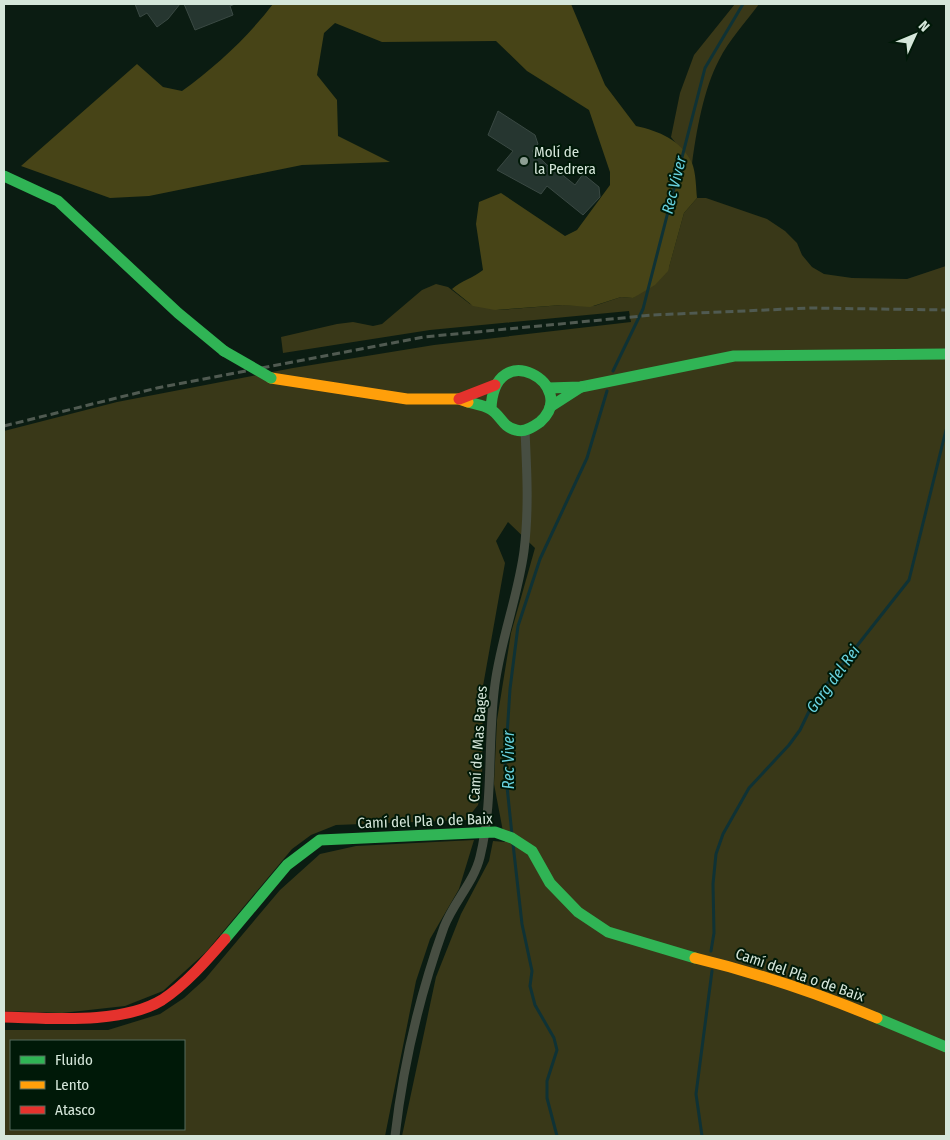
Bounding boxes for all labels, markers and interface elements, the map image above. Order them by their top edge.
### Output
north arrow [890,10,940,60]
text: N [915,17,933,35]
place label: Molí de la Pedrera [534,143,596,178]
water label: Rec Viver [658,154,690,216]
marker: Molí de la Pedrera [518,155,530,167]
water label: Gorg del Rei [802,642,864,716]
street label: Camí de Mas Bages [465,685,491,803]
water label: Rec Viver [499,730,518,789]
street label: Camí del Pla o de Baix [357,810,493,832]
street label: Camí del Pla o de Baix [733,944,867,1006]
legend [10,1040,185,1130]
text: Fluido [55,1051,93,1069]
text: Lento [55,1076,89,1094]
text: Atasco [55,1101,95,1119]

